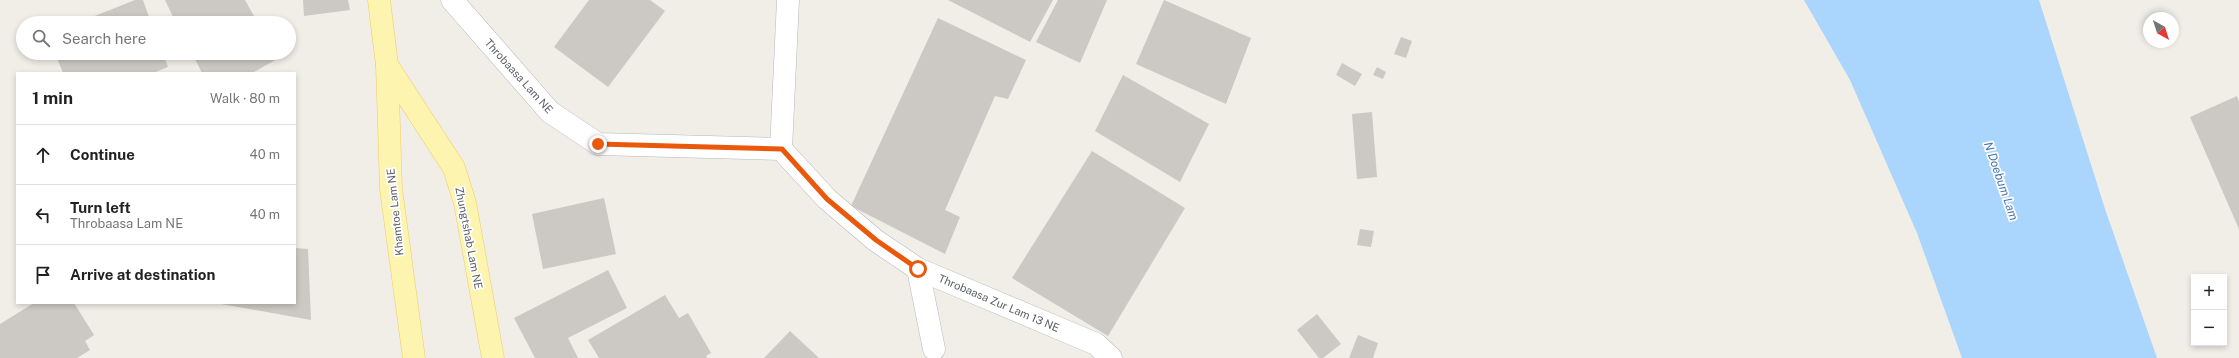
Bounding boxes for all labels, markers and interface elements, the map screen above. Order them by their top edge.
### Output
north arrow [2143,12,2179,48]
search box [16,16,296,60]
icon: search [30,27,52,49]
text: Search here [62,30,146,47]
street label: Throbaasa Lam NE [482,36,556,116]
text: 1 min [32,88,73,108]
text: Walk · 80 m [210,91,280,106]
route end [589,135,607,153]
water label: N Doebum Lam [1981,140,2021,222]
icon: ahead [32,144,54,166]
text: Continue [70,146,135,163]
text: 40 m [249,147,280,162]
street label: Khamtoe Lam NE [384,167,406,256]
street label: Zhungtshab Lam NE [453,186,485,290]
text: Turn left [70,199,131,216]
icon: left [32,204,54,226]
text: 40 m [249,207,280,222]
text: Throbaasa Lam NE [70,216,183,231]
route start [909,260,927,278]
icon: arrive [32,264,54,286]
text: Arrive at destination [70,266,215,283]
street label: Throbaasa Zur Lam 13 NE [937,272,1061,334]
map controls [2191,274,2227,346]
button: + [2191,274,2227,310]
button: − [2191,310,2227,346]

